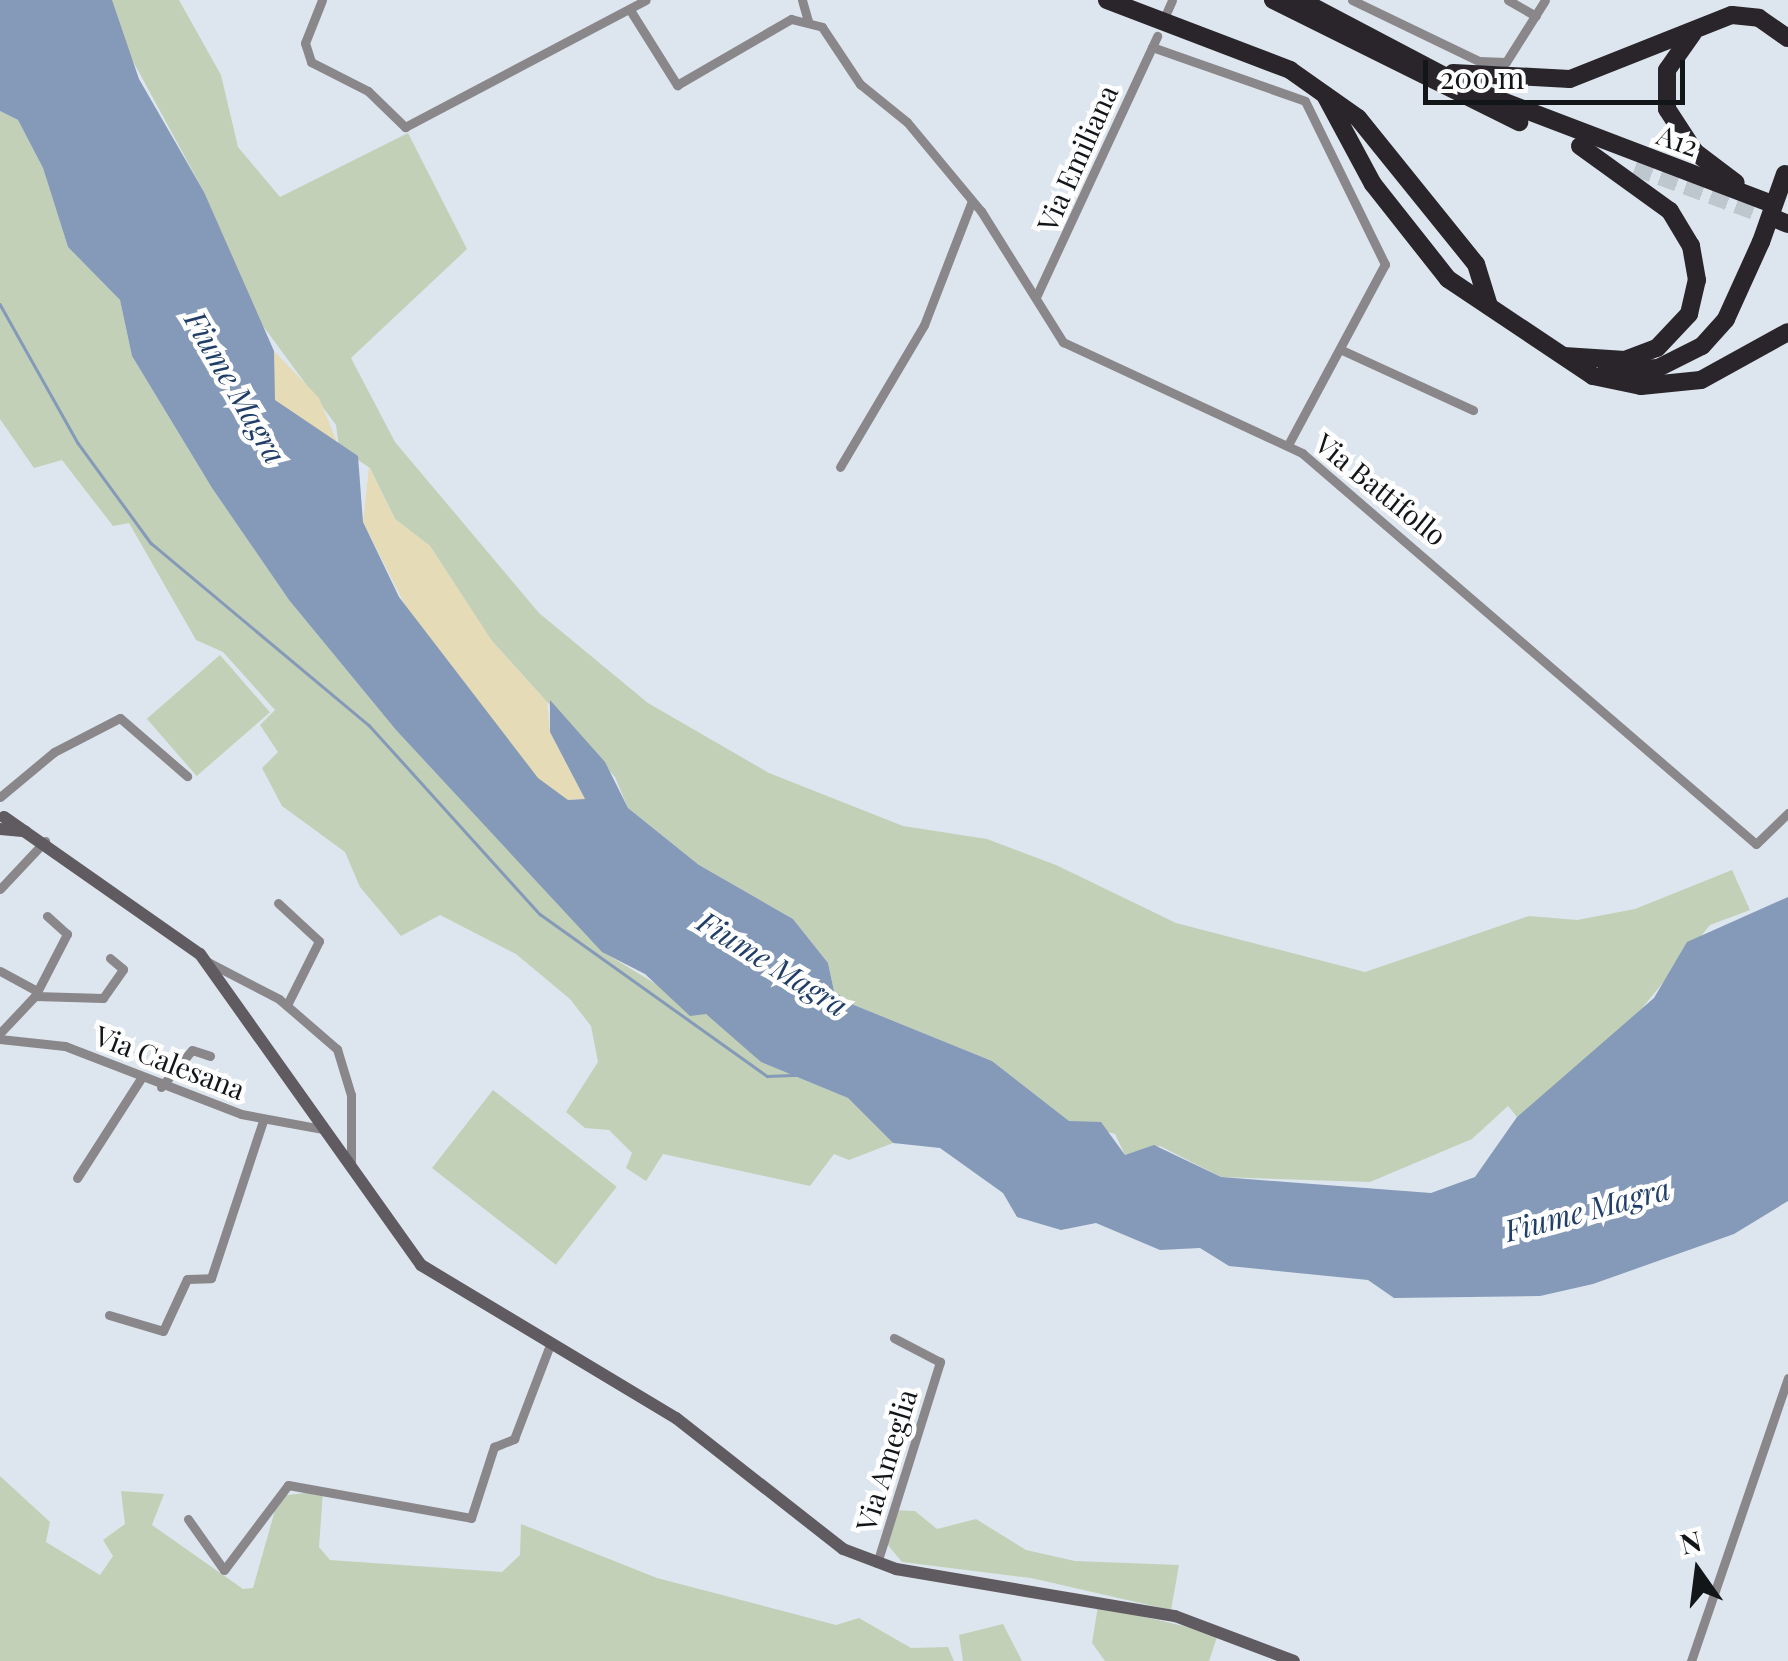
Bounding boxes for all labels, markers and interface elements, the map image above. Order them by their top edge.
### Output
scale bar [1428,40,1690,102]
text: 200 m [1440,57,1524,97]
street label: Via Emiliana [1030,79,1124,237]
street label: A12 [1653,117,1703,163]
water label: Fiume Magra [178,304,294,470]
street label: Via Battifollo [1309,426,1453,552]
water label: Fiume Magra [691,903,855,1023]
street label: Via Calesana [90,1018,250,1106]
water label: Fiume Magra [1500,1170,1674,1248]
street label: Via Ameglia [848,1385,924,1535]
north arrow [1648,1521,1748,1621]
text: N [1676,1521,1705,1562]

